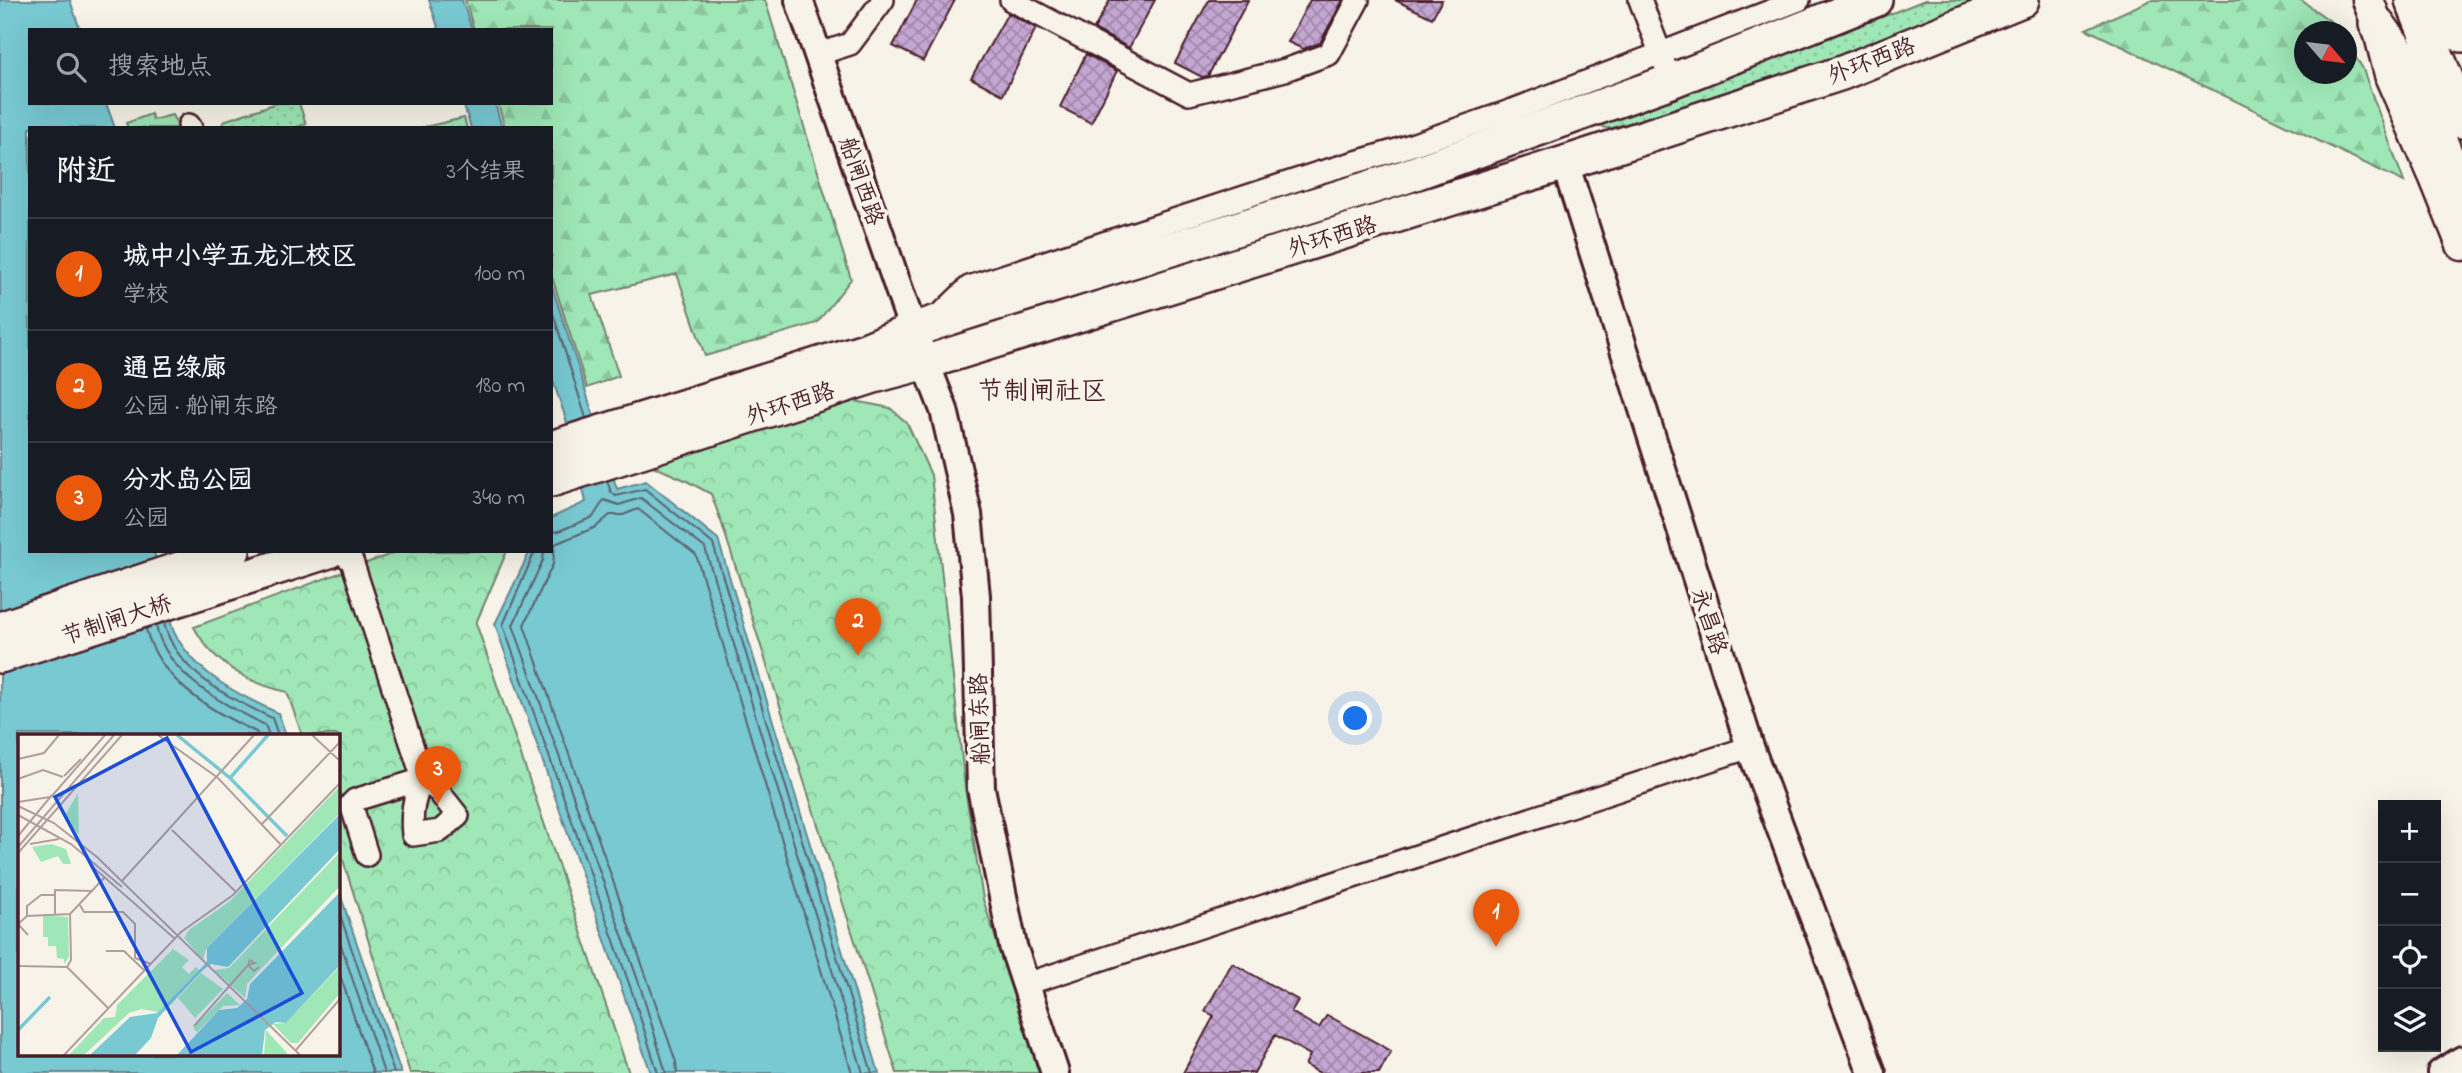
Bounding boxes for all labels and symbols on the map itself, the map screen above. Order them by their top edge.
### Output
north arrow [2294,21,2357,84]
street label: 外环西路 [1823,30,1921,94]
street label: 船闸西路 [829,133,890,231]
street label: 外环西路 [1284,209,1382,268]
district label: 节制闸社区 [977,374,1107,412]
street label: 外环西路 [742,375,840,435]
street label: 永昌路 [1681,584,1734,660]
street label: 节制闸大桥 [57,588,177,655]
pin: 2 [835,598,881,656]
street label: 船闸东路 [963,672,1000,765]
your location [1338,701,1372,735]
inset map [18,734,340,1056]
pin: 3 [415,746,461,804]
pin: 1 [1473,889,1519,947]

